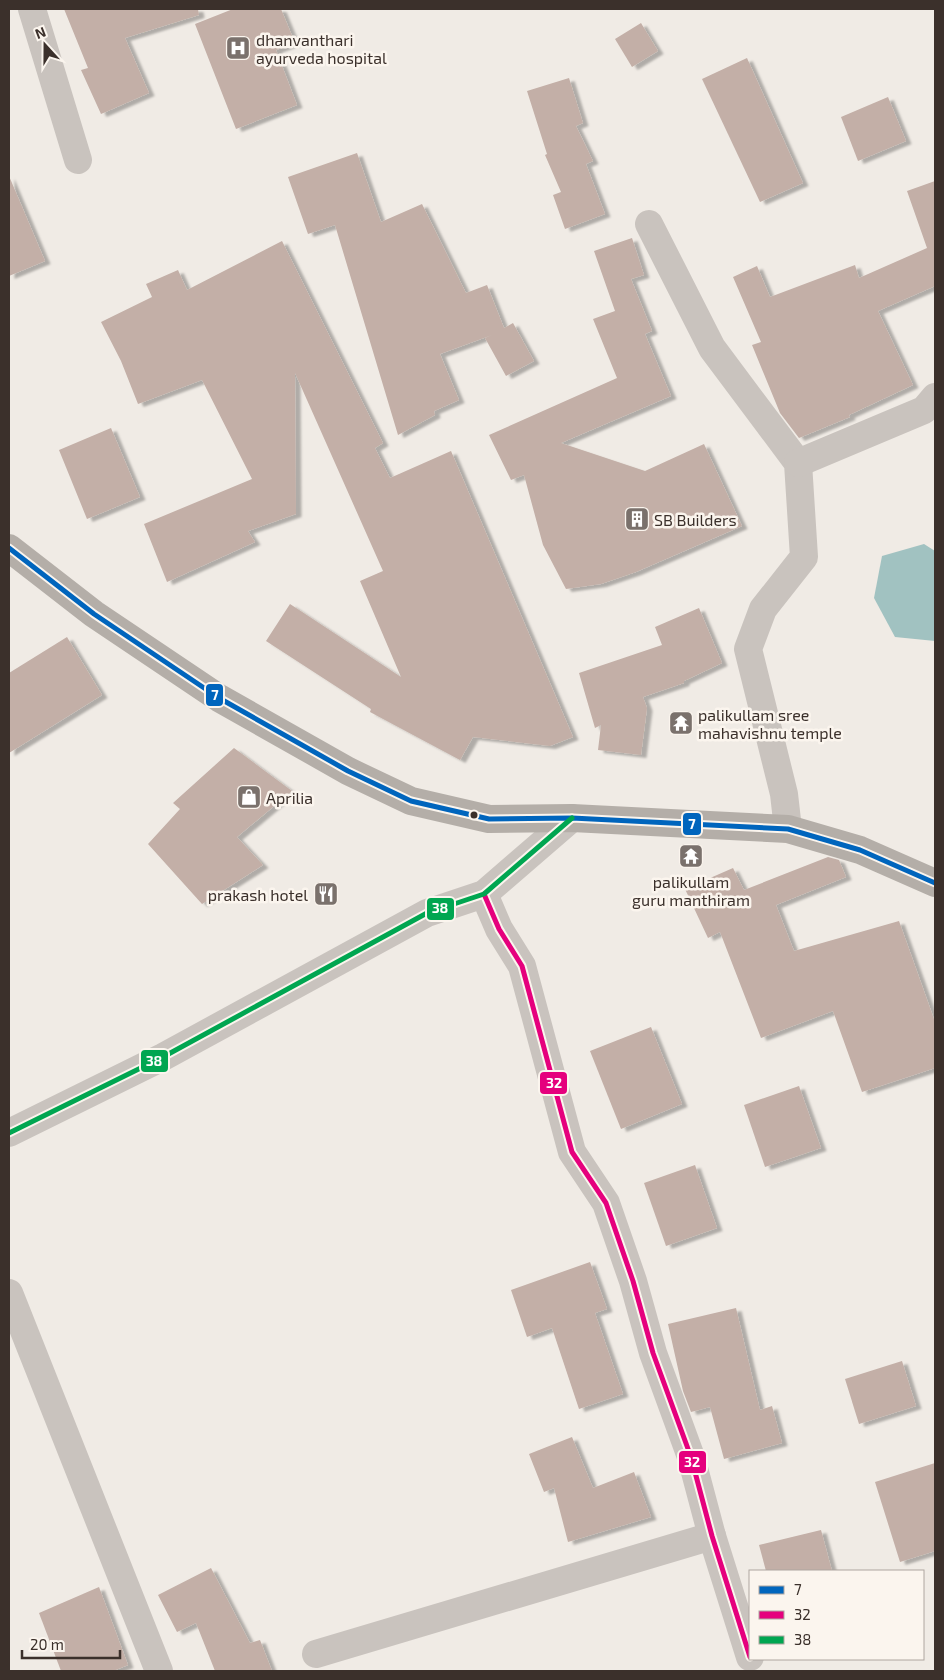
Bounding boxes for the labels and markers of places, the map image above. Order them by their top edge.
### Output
place label: dhanvanthari ayurveda hospital [256,30,387,67]
hospital icon: dhanvanthari ayurveda hospital [225,35,251,61]
building icon: SB Builders [624,506,650,532]
place label: SB Builders [654,510,737,529]
place label: palikullam sree mahavishnu temple [698,705,842,742]
temple icon: palikullam sree mahavishnu temple [668,710,694,736]
shop icon: Aprilia [236,784,262,810]
place label: Aprilia [266,788,313,807]
unlabelled marker [469,810,479,820]
temple icon: palikullam guru manthiram [678,843,704,869]
place label: palikullam guru manthiram [632,872,750,909]
restaurant icon: prakash hotel [313,881,339,907]
place label: prakash hotel [208,885,308,904]

